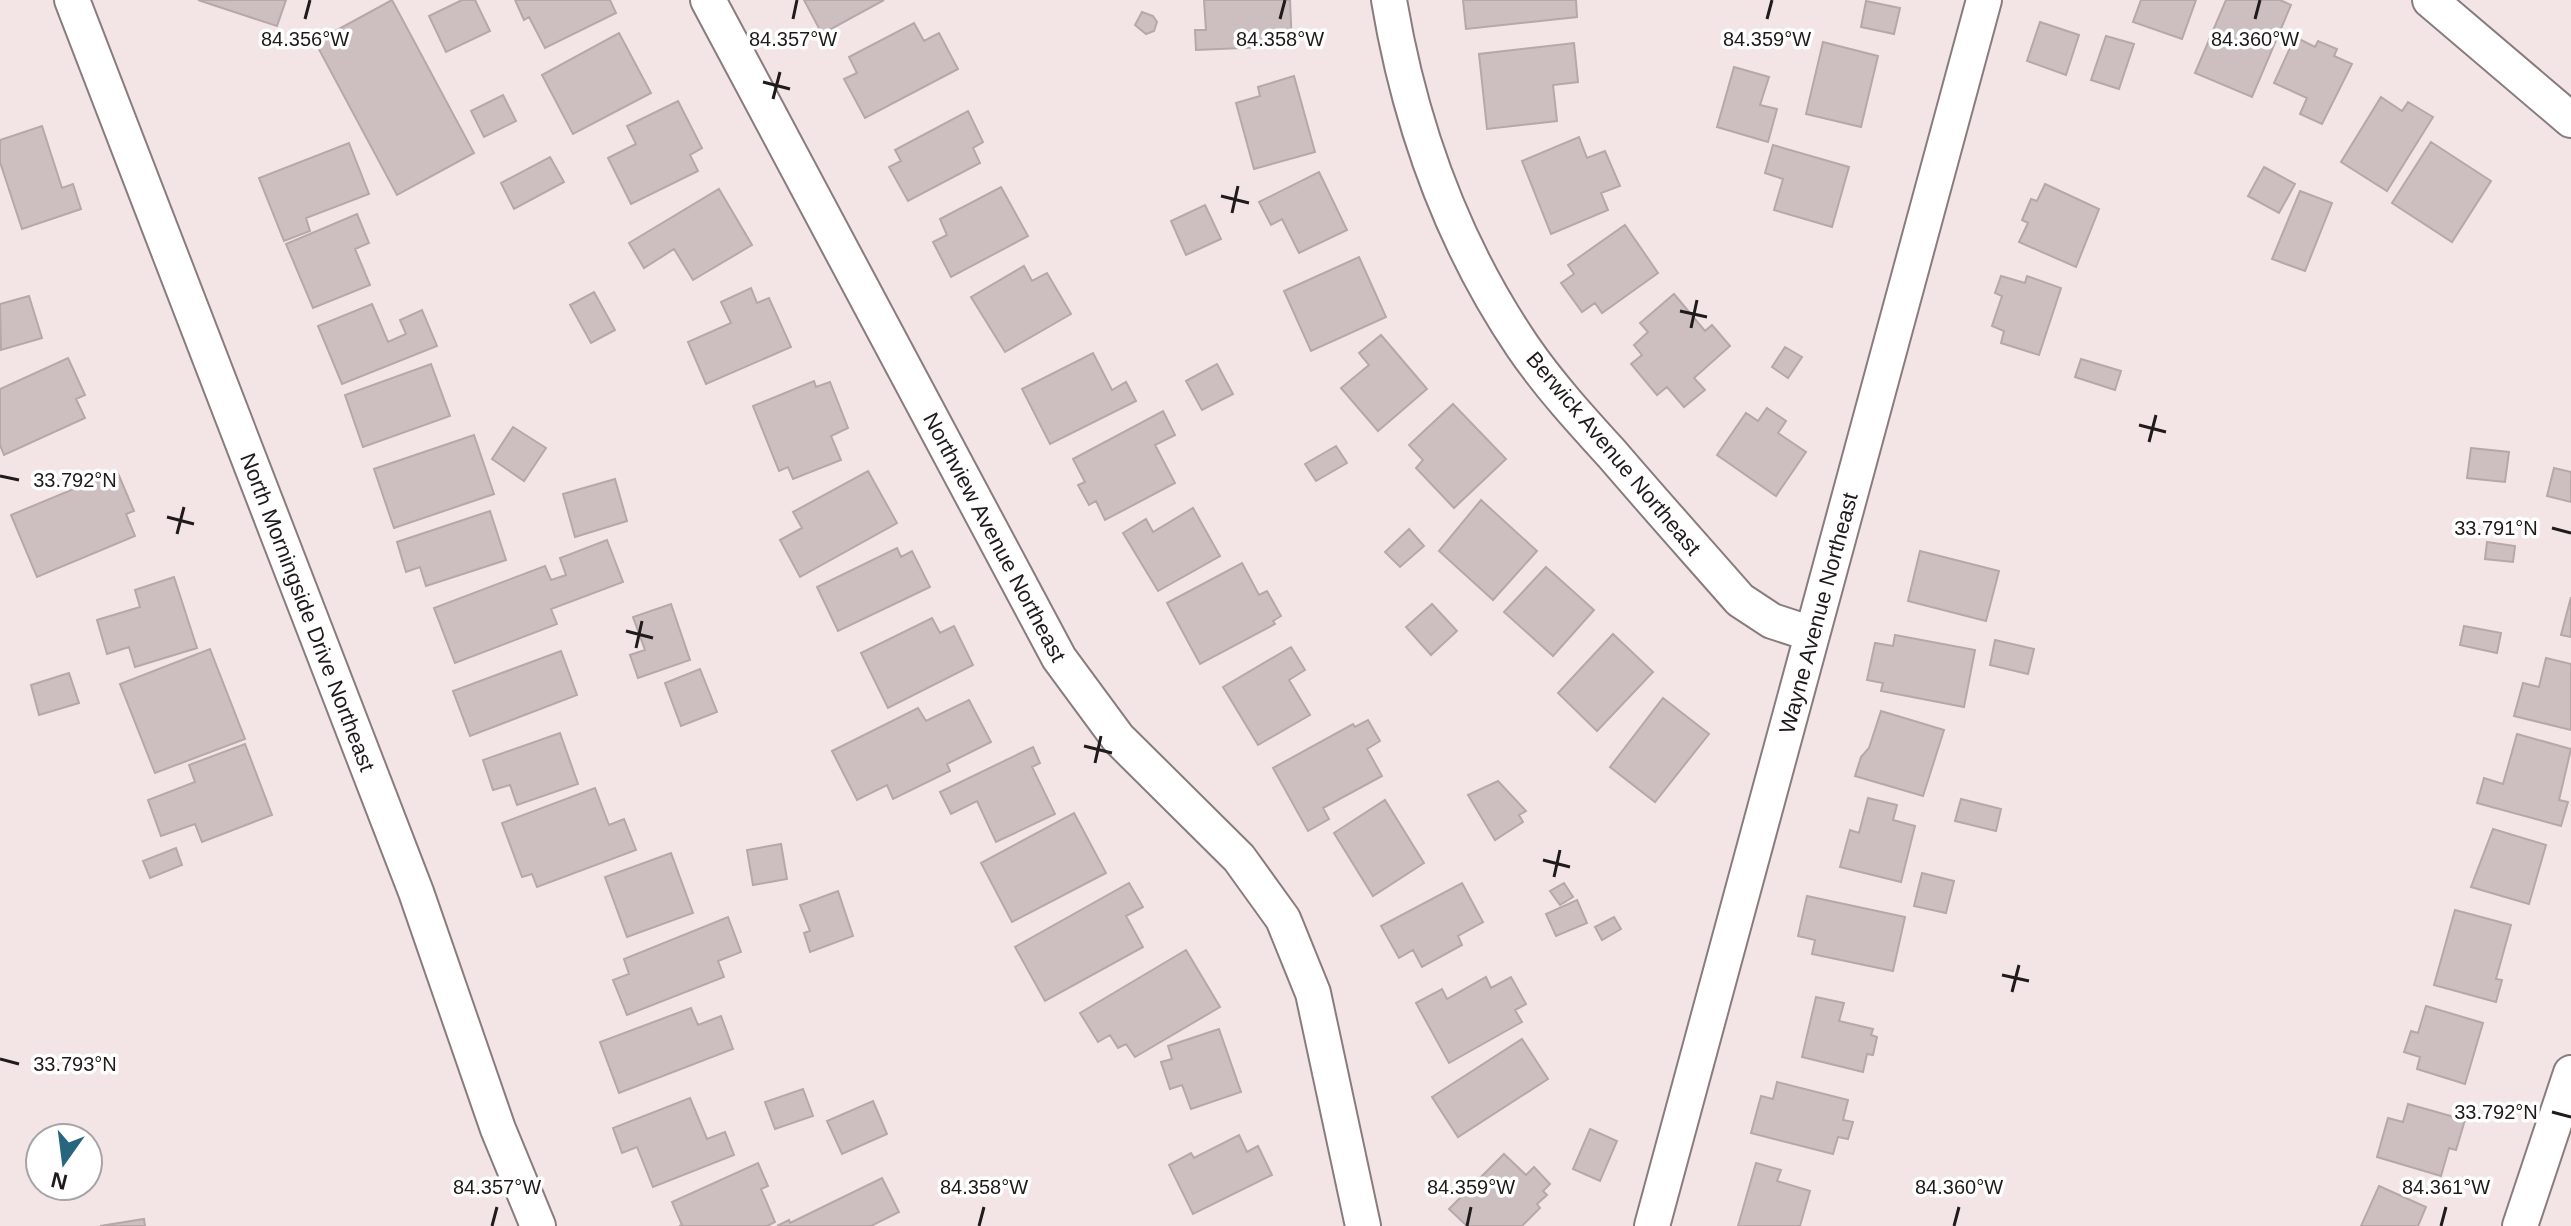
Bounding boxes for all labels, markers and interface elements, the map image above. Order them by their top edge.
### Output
text: 84.356°W [261,28,349,50]
text: 84.357°W [749,28,837,50]
text: 84.358°W [1236,28,1324,50]
text: 84.359°W [1723,28,1811,50]
text: 84.360°W [2211,28,2299,50]
street label: Berwick Avenue Northeast [1521,347,1706,560]
street label: Northview Avenue Northeast [918,408,1071,666]
street label: North Morningside Drive Northeast [235,450,380,775]
text: 33.792°N [33,469,117,491]
street label: Wayne Avenue Northeast [1774,490,1863,736]
text: 33.791°N [2454,517,2538,539]
text: 33.793°N [33,1053,117,1075]
text: 33.792°N [2454,1101,2538,1123]
north arrow [24,1122,104,1202]
text: N [49,1167,70,1195]
text: 84.357°W [453,1176,541,1198]
text: 84.358°W [940,1176,1028,1198]
text: 84.359°W [1427,1176,1515,1198]
text: 84.360°W [1915,1176,2003,1198]
text: 84.361°W [2402,1176,2490,1198]

